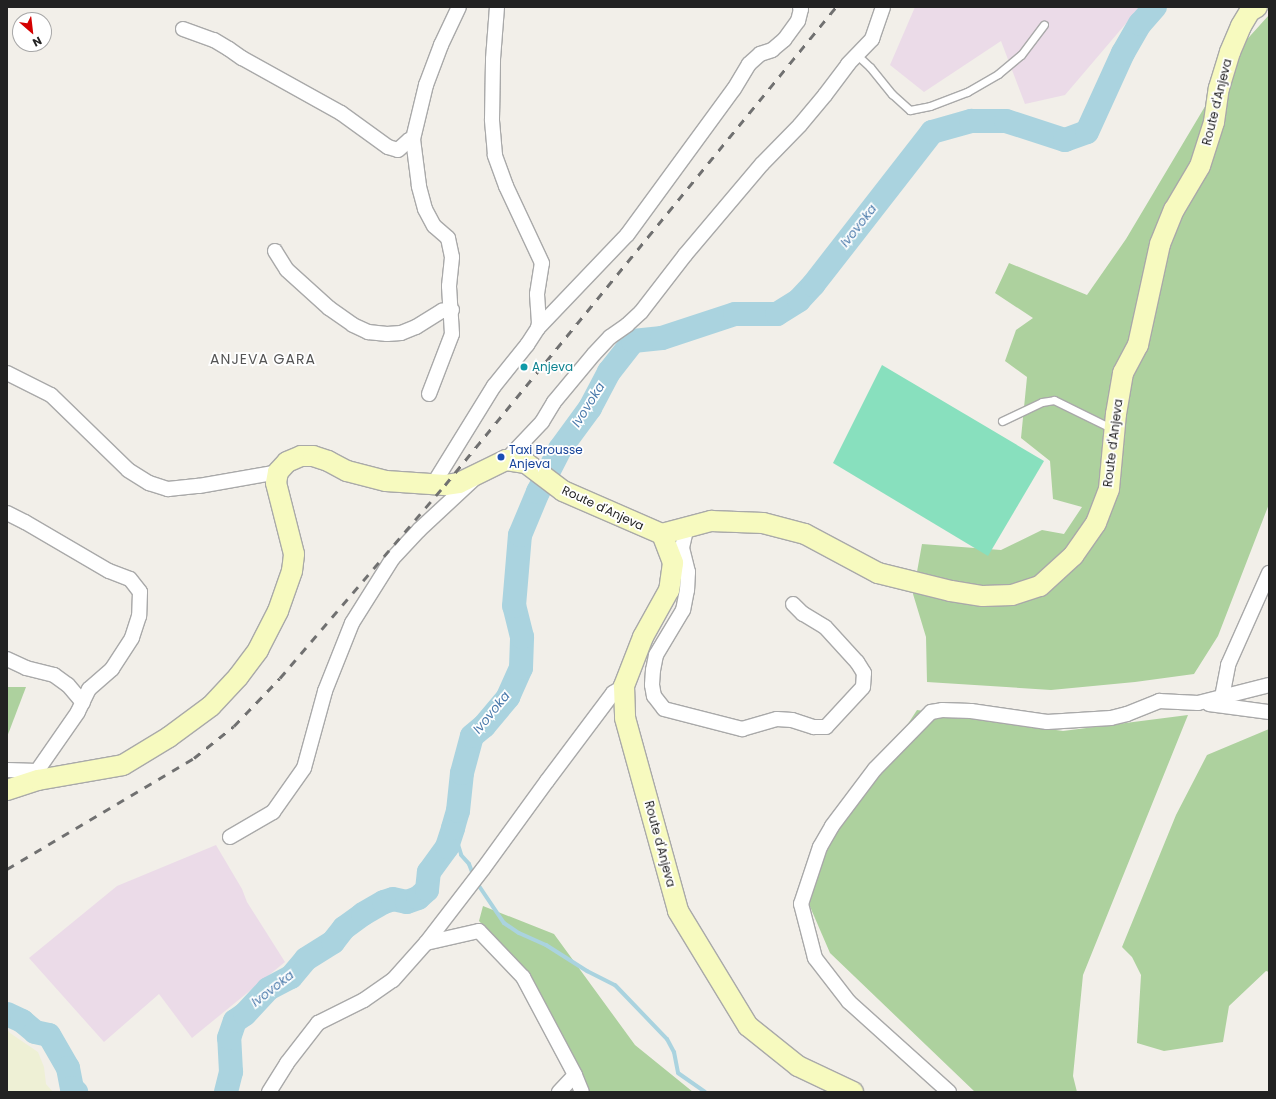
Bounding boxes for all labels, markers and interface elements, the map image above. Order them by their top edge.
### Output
north arrow [12,12,52,52]
text: N [30,33,45,51]
street label: Route d'Anjeva [1199,57,1235,147]
water label: Ivovoka [837,202,881,250]
district label: ANJEVA GARA [210,351,316,367]
place label: Anjeva [532,360,573,374]
marker: Anjeva [519,362,529,372]
water label: Ivovoka [569,380,609,430]
street label: Route d'Anjeva [1100,398,1126,488]
place label: Taxi Brousse Anjeva [509,443,583,471]
marker: Taxi Brousse Anjeva [496,452,506,462]
street label: Route d'Anjeva [560,483,646,533]
water label: Ivovoka [470,689,514,737]
street label: Route d'Anjeva [642,799,678,889]
water label: Ivovoka [249,967,297,1011]

